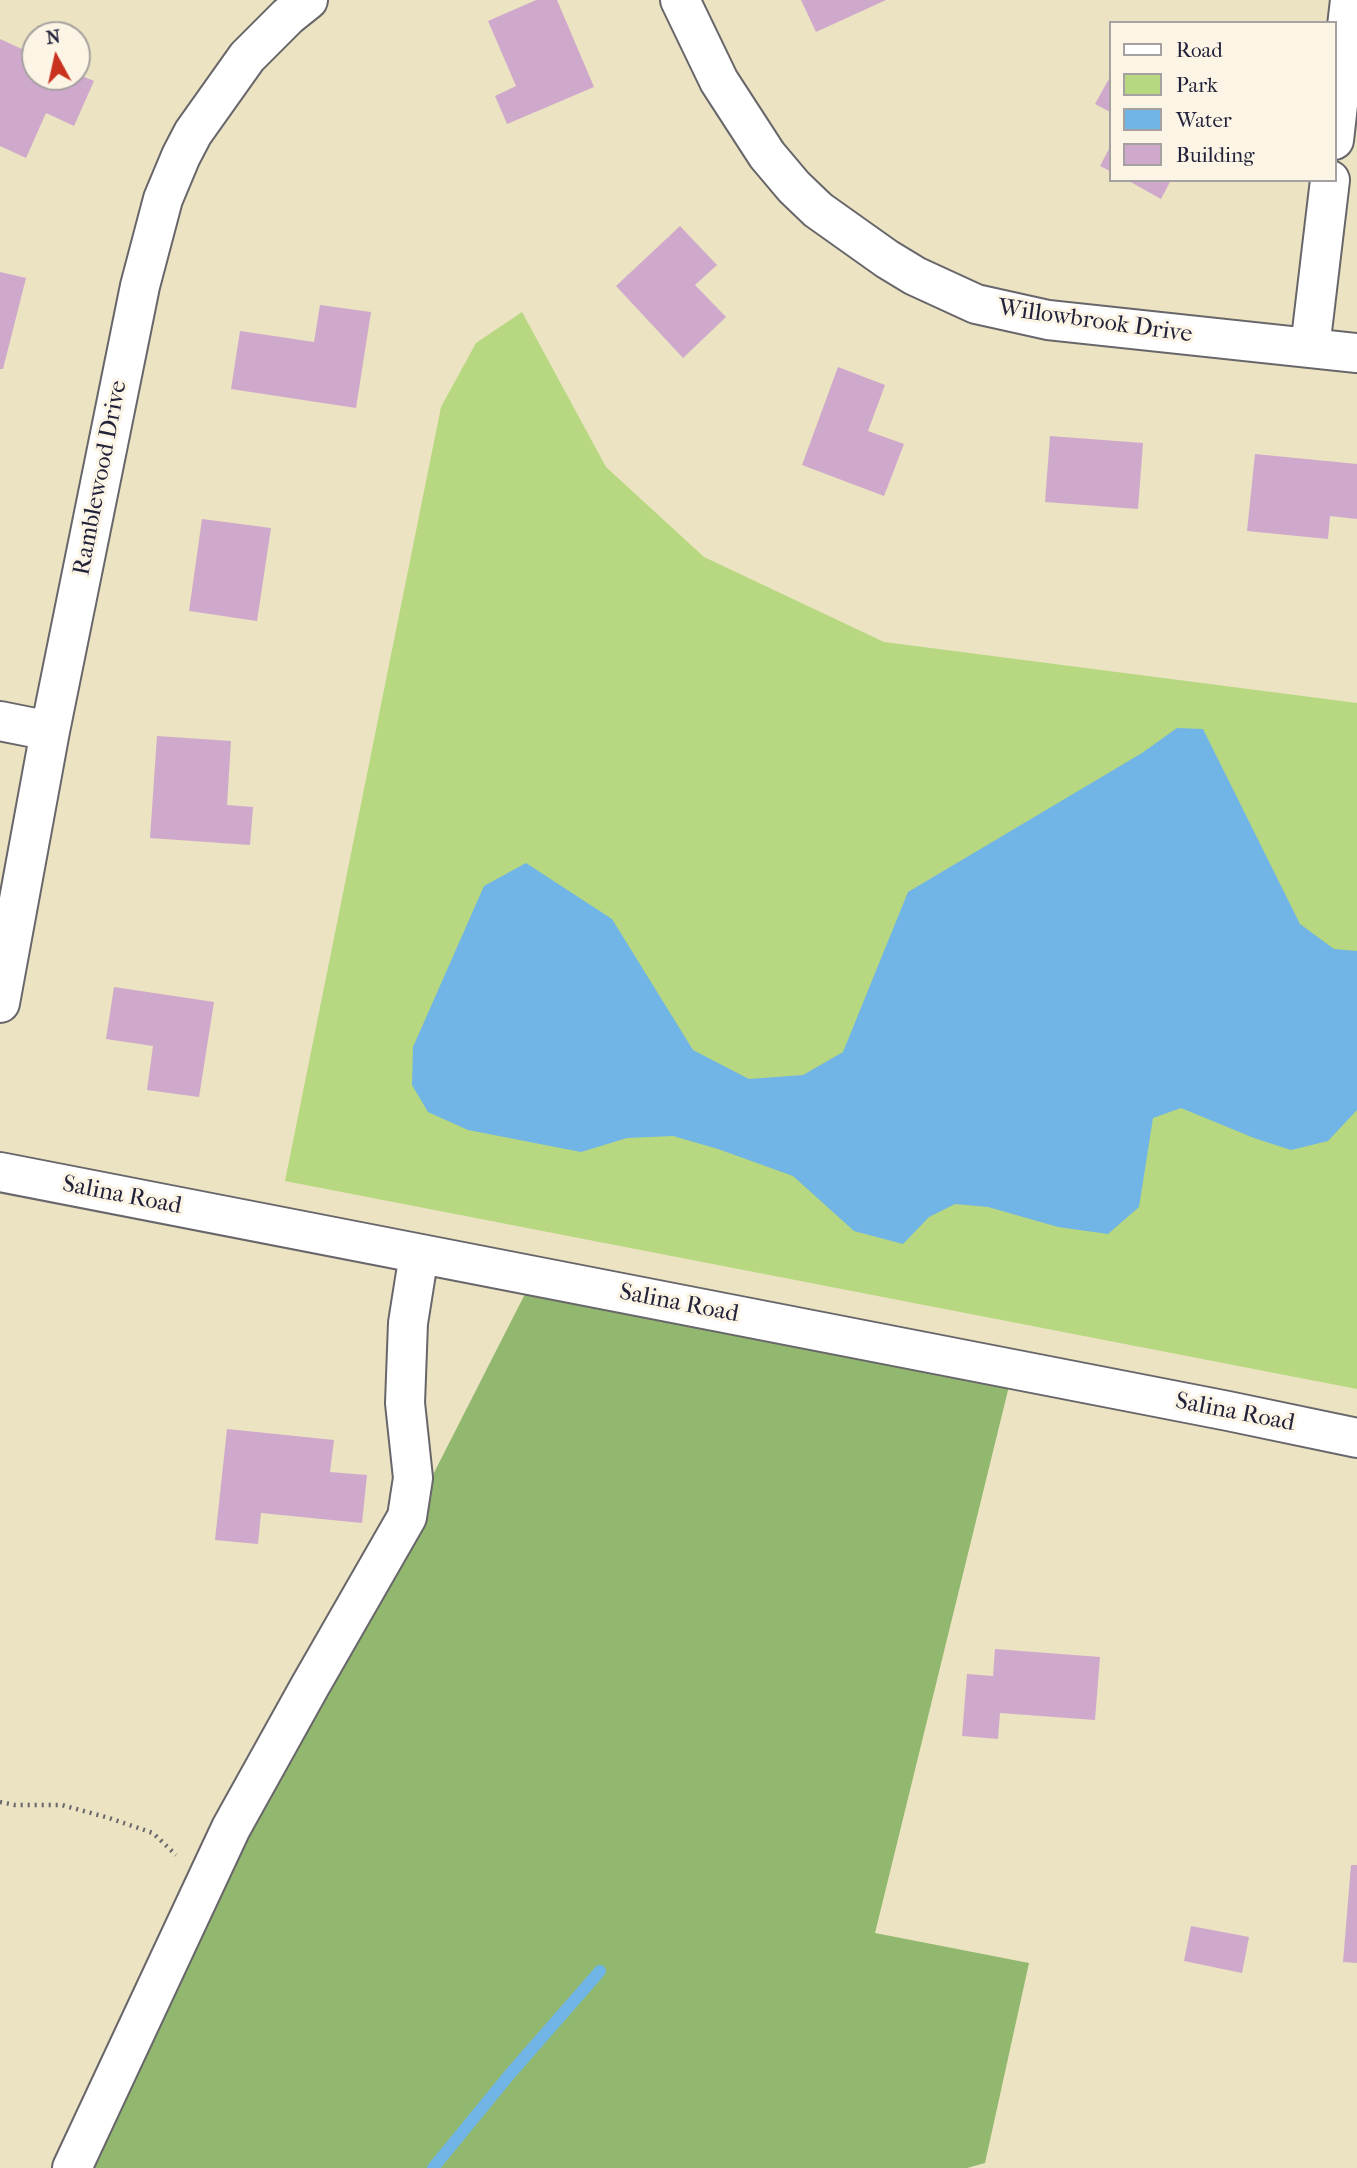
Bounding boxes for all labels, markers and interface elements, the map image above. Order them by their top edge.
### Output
north arrow [21,21,91,91]
legend [1108,21,1336,182]
text: N [45,25,62,49]
text: Road [1176,38,1223,62]
text: Park [1176,73,1218,97]
text: Water [1176,108,1232,132]
text: Building [1176,143,1254,167]
street label: Willowbrook Drive [996,294,1194,350]
street label: Ramblewood Drive [68,378,134,578]
street label: Salina Road [60,1170,184,1222]
street label: Salina Road [617,1278,741,1330]
street label: Salina Road [1173,1387,1297,1439]

